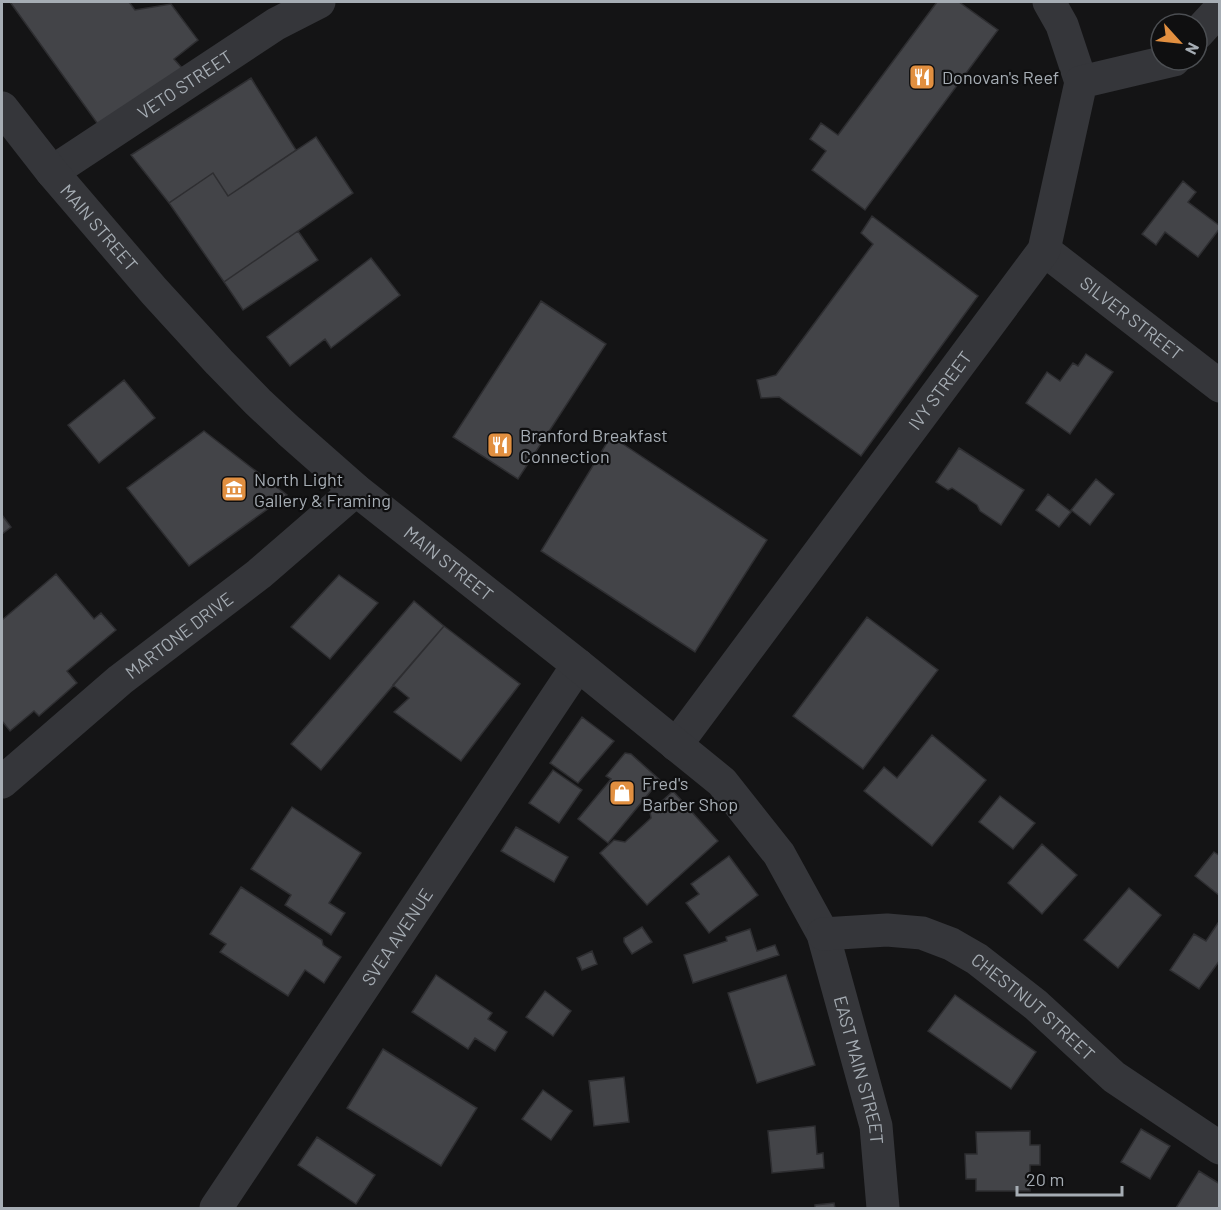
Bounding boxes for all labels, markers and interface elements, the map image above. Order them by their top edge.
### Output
north arrow [1149,12,1209,72]
text: N [1182,40,1204,58]
street label: VETO STREET [133,45,236,124]
restaurant icon: Donovan's Reef [907,62,937,92]
place label: Donovan's Reef [942,66,1059,88]
street label: MAIN STREET [56,179,143,275]
street label: SILVER STREET [1076,271,1188,365]
street label: IVY STREET [903,347,976,434]
place label: Branford Breakfast Connection [520,424,668,467]
restaurant icon: Branford Breakfast Connection [485,430,515,460]
place label: North Light Gallery & Framing [254,468,391,511]
museum icon: North Light Gallery & Framing [219,474,249,504]
street label: MAIN STREET [400,521,498,605]
street label: MARTONE DRIVE [121,587,237,683]
place label: Fred's Barber Shop [642,772,738,815]
shop icon: Fred's Barber Shop [607,778,637,808]
street label: SVEA AVENUE [357,884,437,990]
street label: CHESTNUT STREET [967,948,1100,1065]
street label: EAST MAIN STREET [830,993,889,1145]
scale bar [1017,1159,1122,1197]
text: 20 m [1026,1168,1064,1190]

